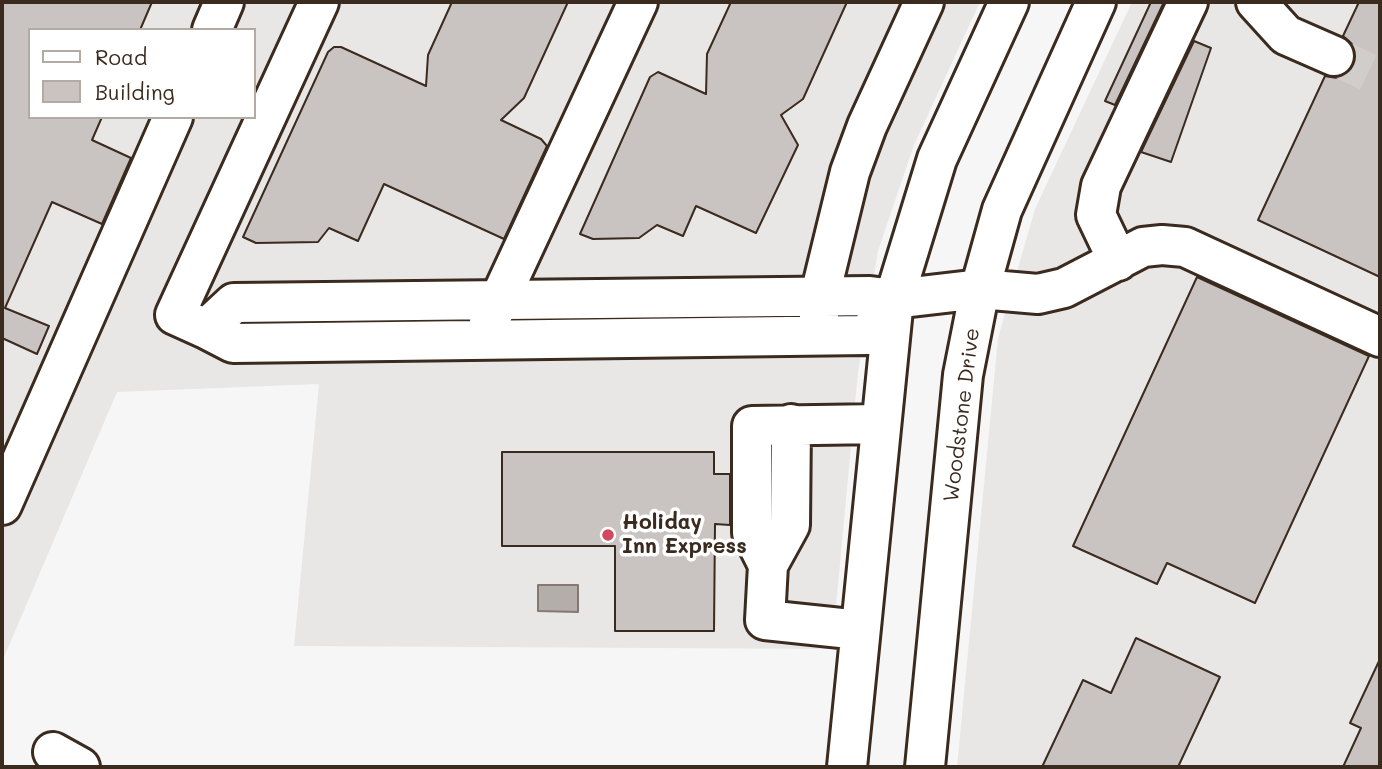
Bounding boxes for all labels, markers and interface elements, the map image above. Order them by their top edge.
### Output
legend [28,28,256,119]
text: Road [95,43,147,70]
text: Building [95,78,175,105]
street label: Woodstone Drive [939,326,985,504]
place label: Holiday Inn Express [622,510,747,560]
marker: Holiday Inn Express [600,527,616,543]

